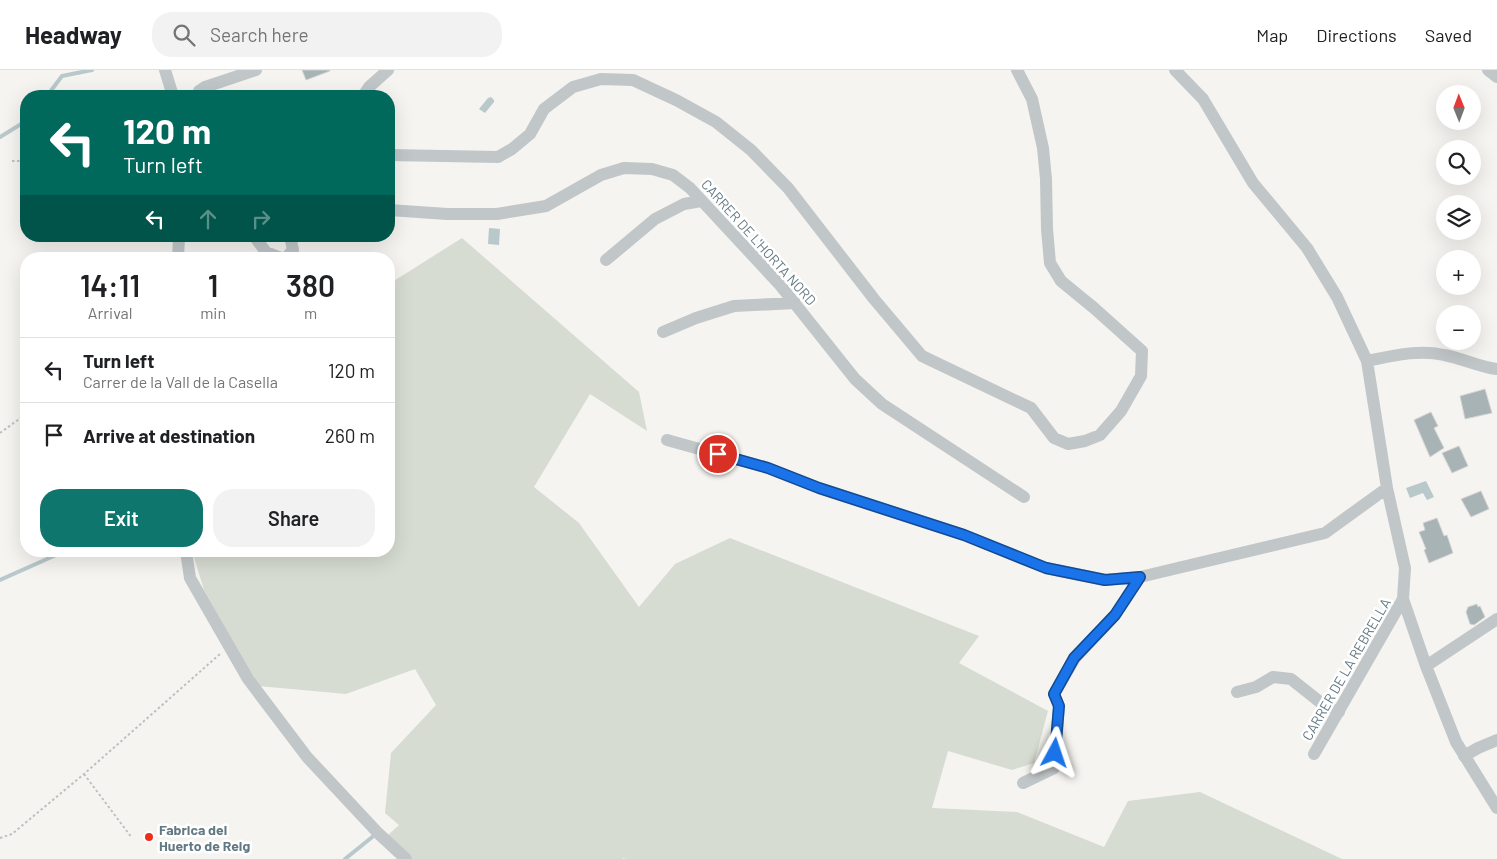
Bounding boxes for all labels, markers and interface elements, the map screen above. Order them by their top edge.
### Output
search box [152,12,502,57]
text: Headway [25,20,122,49]
icon: search [170,21,198,49]
text: Search here [210,23,309,46]
text: Map [1256,24,1288,46]
text: Directions [1316,24,1397,46]
text: Saved [1425,24,1472,46]
north arrow [1436,85,1481,130]
map controls [1436,85,1481,350]
text: 120 m [123,109,211,151]
icon: left [40,110,105,175]
button: search [1436,140,1481,185]
text: Turn left [123,151,203,177]
street label: CARRER DE L'HORTA NORD [698,176,820,308]
button: layers [1436,195,1481,240]
icon: left [141,205,169,233]
icon: ahead [194,205,222,233]
icon: right [247,205,275,233]
button: + [1436,250,1481,295]
text: 14:11 [80,267,140,303]
text: 1 [208,267,218,303]
text: 380 [286,267,335,303]
text: Arrival [88,303,132,322]
text: min [200,303,226,322]
text: m [304,303,317,322]
button: − [1436,305,1481,350]
text: Turn left [83,349,154,372]
icon: left [40,356,68,384]
text: 120 m [328,359,375,382]
text: Carrer de la Vall de la Casella [83,372,278,391]
icon: arrive [40,421,68,449]
text: Arrive at destination [83,424,255,447]
text: 260 m [325,424,375,447]
pin [697,433,739,475]
icon: arrive [704,440,732,468]
button: Exit [40,489,203,547]
button: Share [213,489,375,547]
street label: CARRER DE LA REBRELLA [1298,594,1394,743]
position arrow [1028,726,1080,778]
place label: Fabrica del Huerto de Reig [159,821,250,854]
marker: Fabrica del Huerto de Reig [143,831,155,843]

